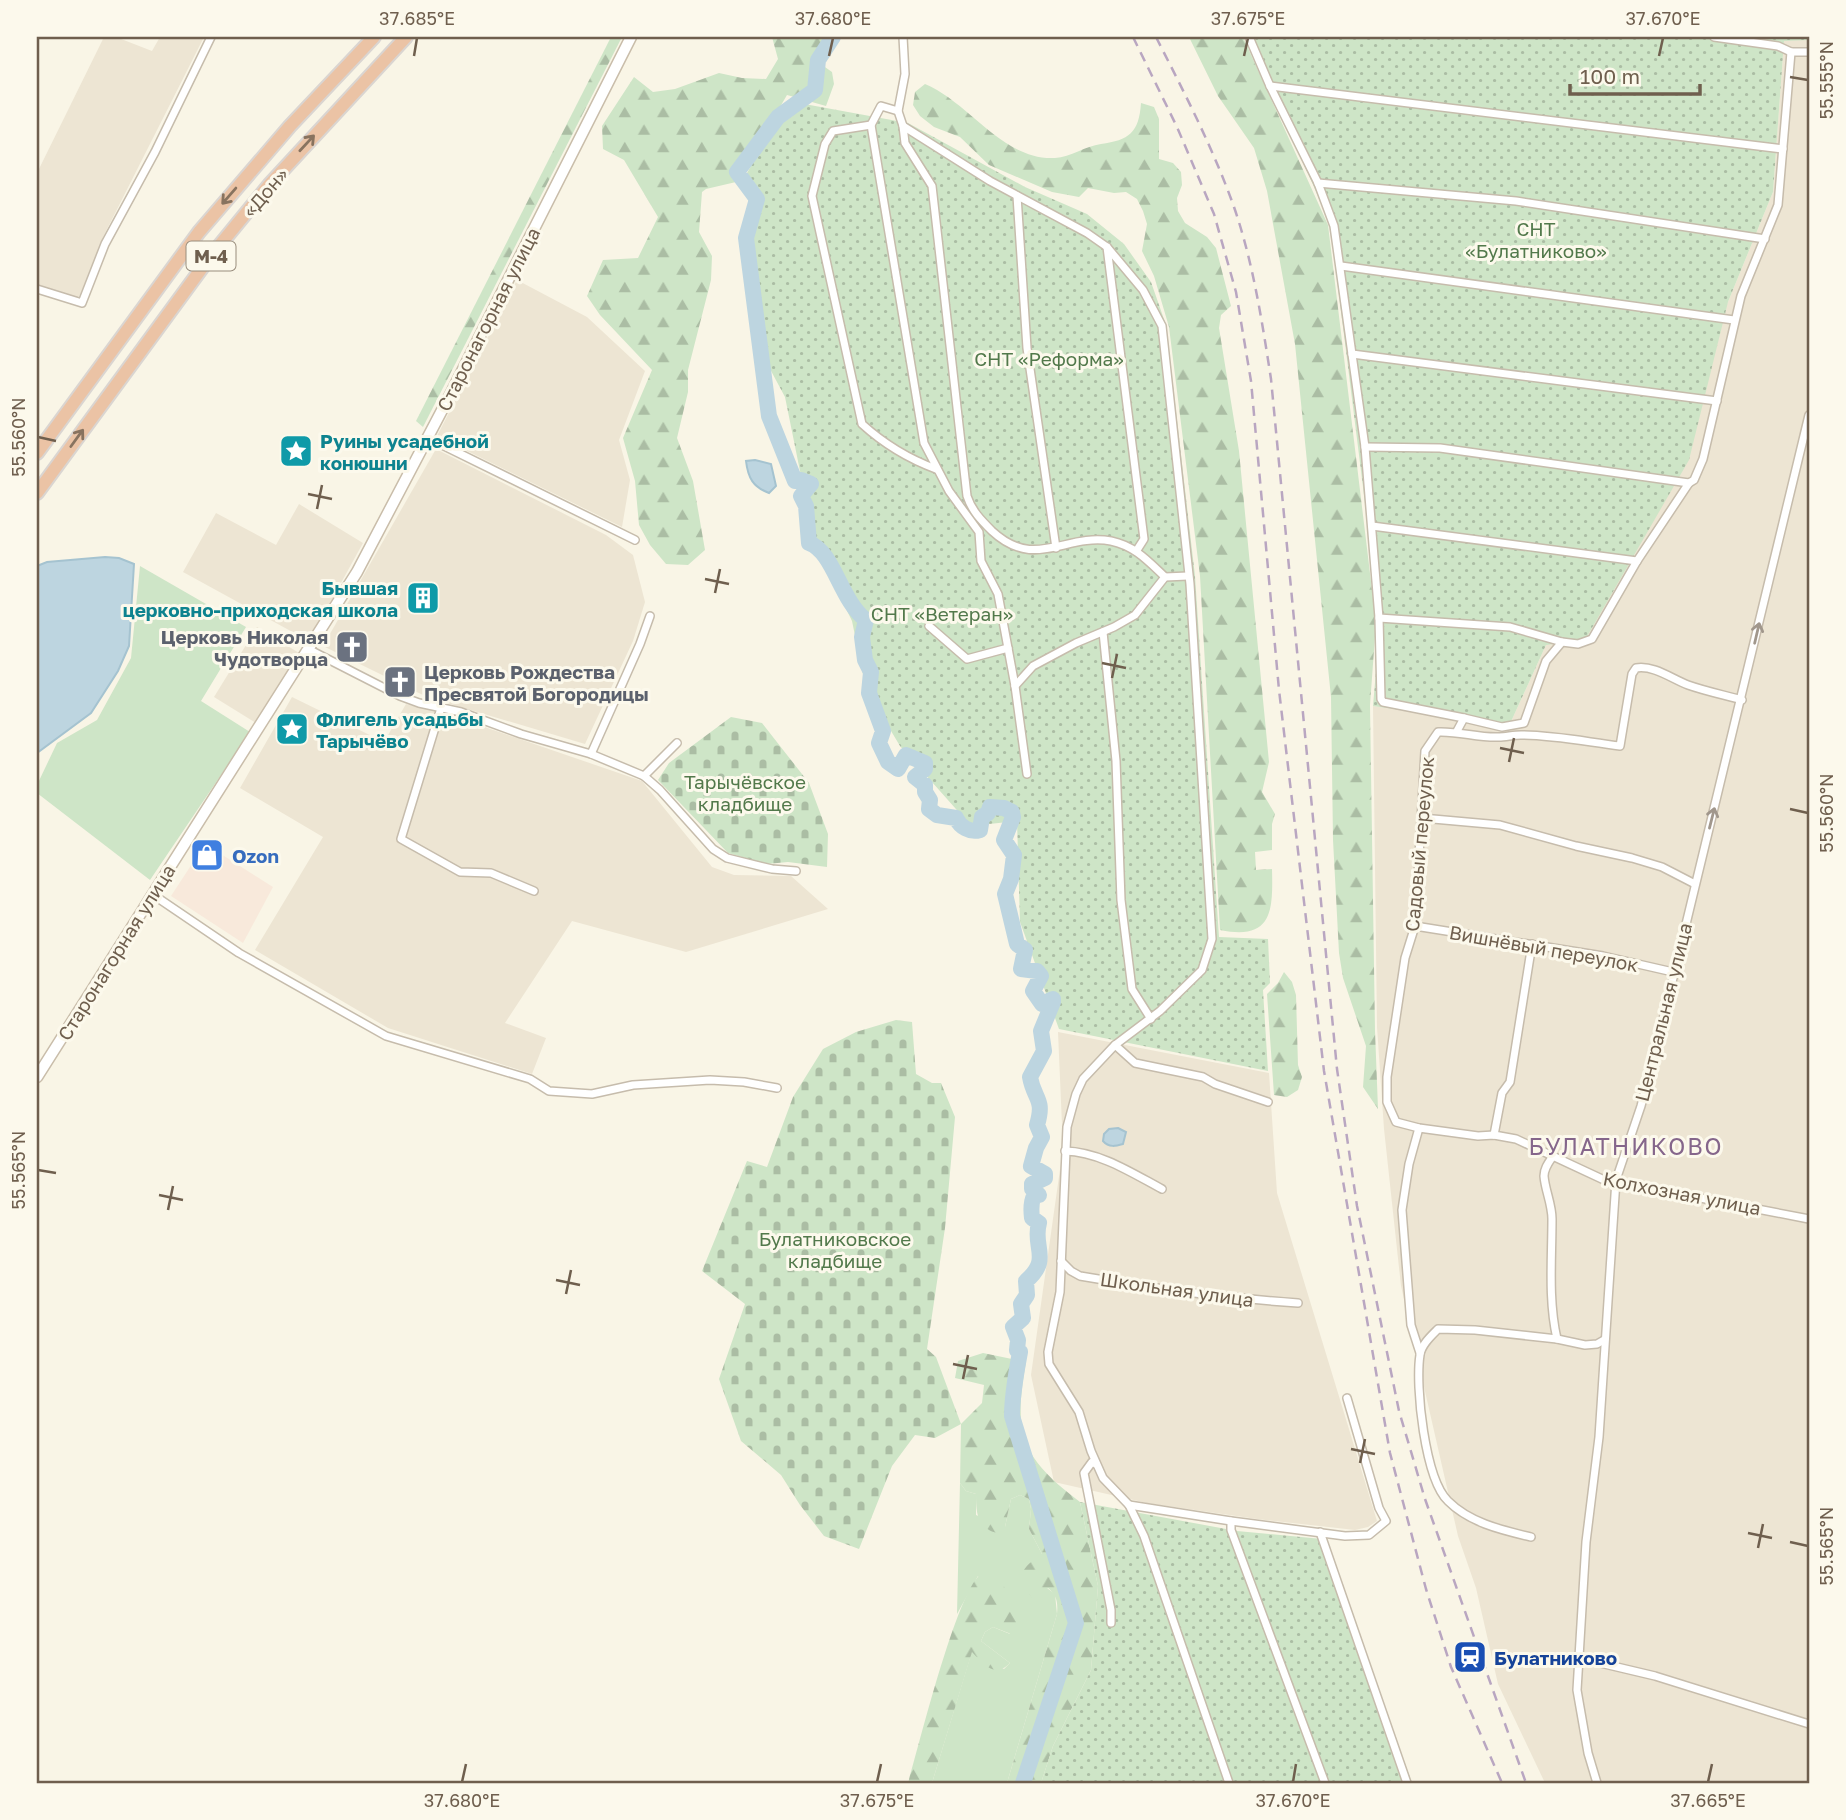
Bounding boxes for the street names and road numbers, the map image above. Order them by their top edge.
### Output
street label: «Дон» [237,163,293,221]
street label: Старонагорная улица [432,223,544,415]
road number: М-4 [186,242,235,270]
street label: Садовый переулок [1400,755,1438,933]
street label: Старонагорная улица [52,860,180,1044]
street label: Вишнёвый переулок [1448,920,1640,976]
street label: Центральная улица [1630,920,1696,1104]
street label: Колхозная улица [1601,1166,1763,1220]
street label: Школьная улица [1099,1267,1255,1311]

